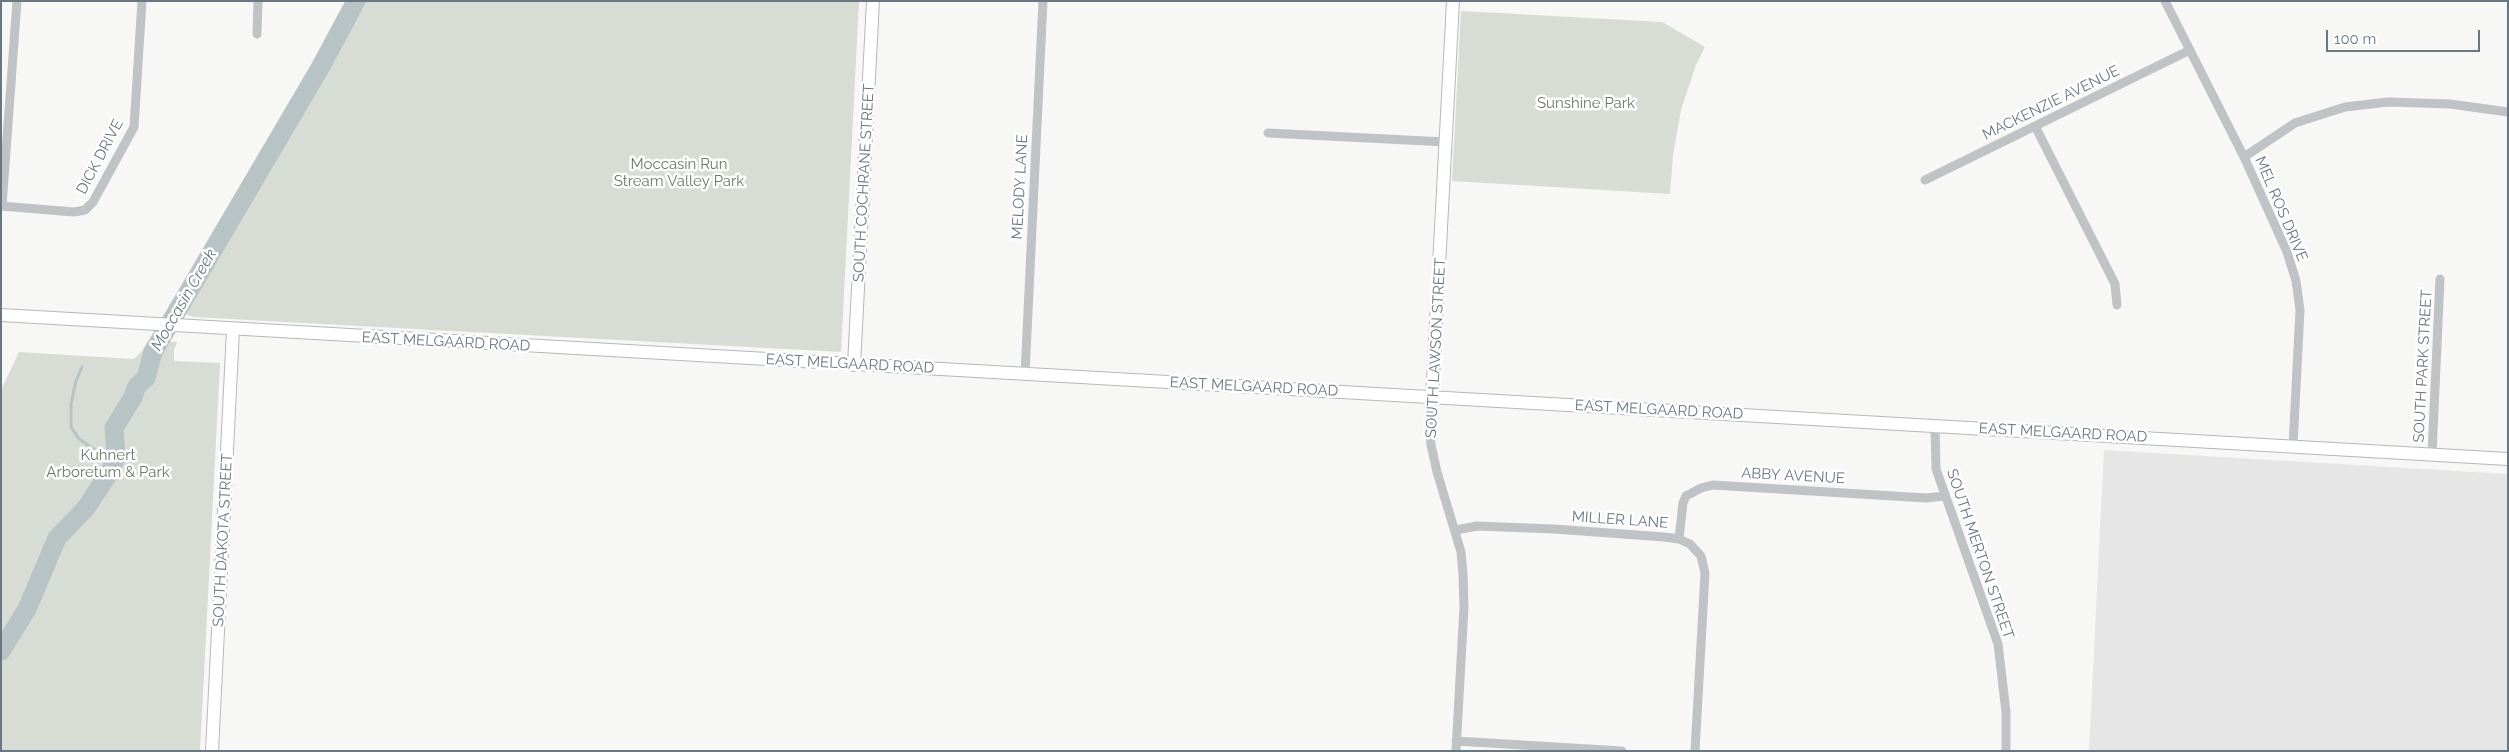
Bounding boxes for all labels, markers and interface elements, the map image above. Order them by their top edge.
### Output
scale bar [2329,20,2483,52]
text: 100 m [2334,30,2376,48]
street label: MACKENZIE AVENUE [1980,62,2122,144]
street label: SOUTH COCHRANE STREET [850,83,878,283]
park label: Sunshine Park [1537,94,1635,112]
street label: DICK DRIVE [73,117,127,197]
street label: MELODY LANE [1008,134,1032,240]
street label: MEL ROS DRIVE [2251,154,2311,264]
park label: Moccasin Run Stream Valley Park [614,155,744,190]
water label: Moccasin Creek [147,246,221,354]
street label: SOUTH LAWSON STREET [1422,257,1450,439]
street label: SOUTH PARK STREET [2410,289,2436,443]
street label: EAST MELGAARD ROAD [361,329,531,355]
street label: EAST MELGAARD ROAD [765,351,935,377]
street label: EAST MELGAARD ROAD [1169,374,1339,400]
street label: EAST MELGAARD ROAD [1574,397,1744,423]
street label: EAST MELGAARD ROAD [1978,420,2148,446]
park label: Kuhnert Arboretum & Park [46,446,170,481]
street label: SOUTH DAKOTA STREET [209,453,237,627]
street label: ABBY AVENUE [1741,464,1845,488]
street label: SOUTH MERTON STREET [1942,467,2018,641]
street label: MILLER LANE [1571,508,1669,532]

